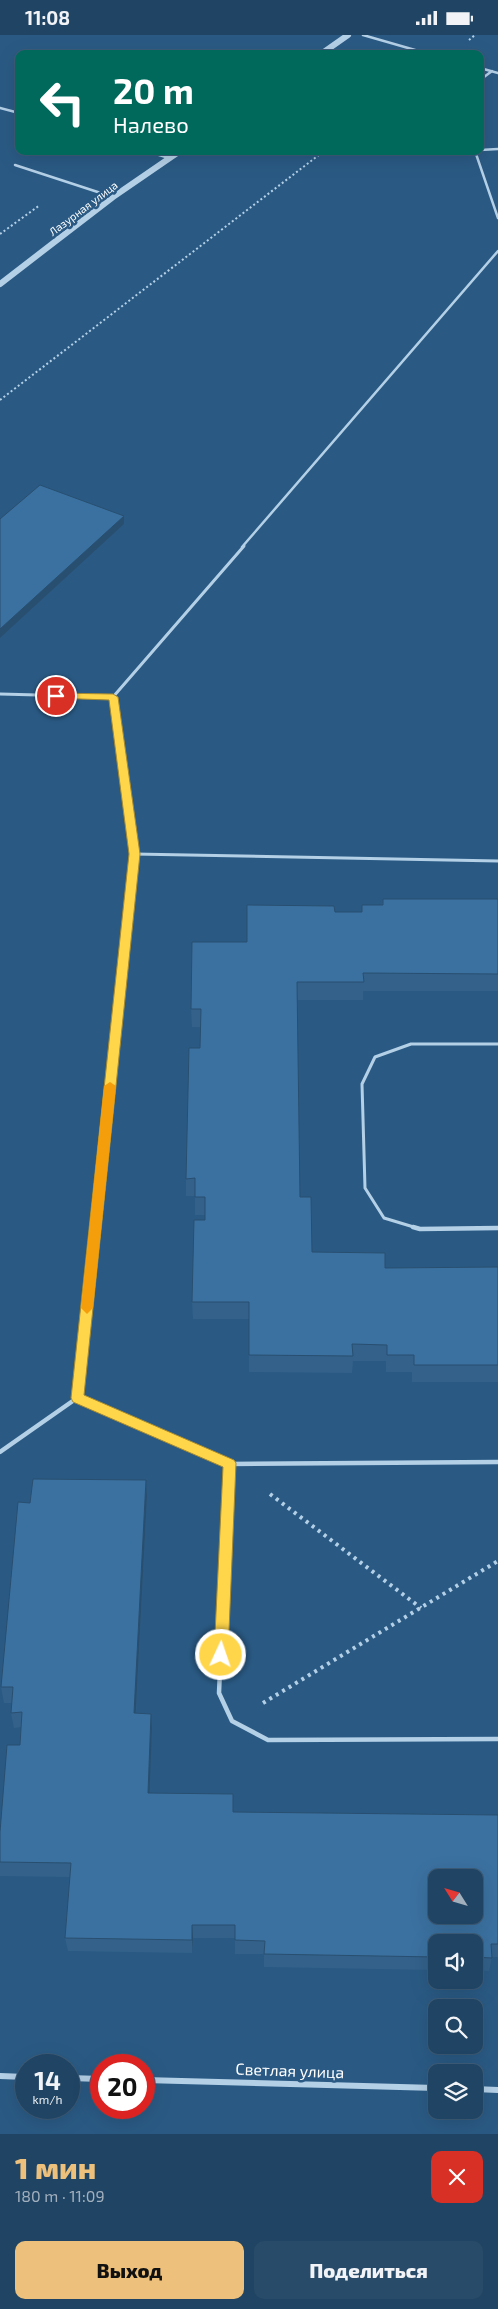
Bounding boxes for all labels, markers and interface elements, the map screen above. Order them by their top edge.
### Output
text: 11:08 [25,6,70,29]
text: 20 m [113,69,194,111]
icon: left [30,70,95,135]
text: Налево [113,111,189,137]
street label: Лазурная улица [46,178,120,239]
pin [35,675,77,717]
icon: arrive [42,682,70,710]
position arrow [194,1628,246,1680]
north arrow [428,1869,482,1924]
map controls [428,1869,483,2119]
button: sound [428,1934,483,1989]
button: search [428,1999,483,2054]
speed limit sign: 20 [90,2054,155,2119]
street label: Светлая улица [235,2059,345,2082]
button: layers [428,2064,483,2119]
text: 14 [34,2065,61,2095]
text: km/h [33,2092,62,2106]
text: 1 мин [15,2149,96,2185]
button: close [431,2151,483,2203]
text: 180 m · 11:09 [15,2186,105,2205]
button: Выход [15,2241,244,2299]
button: Поделиться [254,2241,483,2299]

